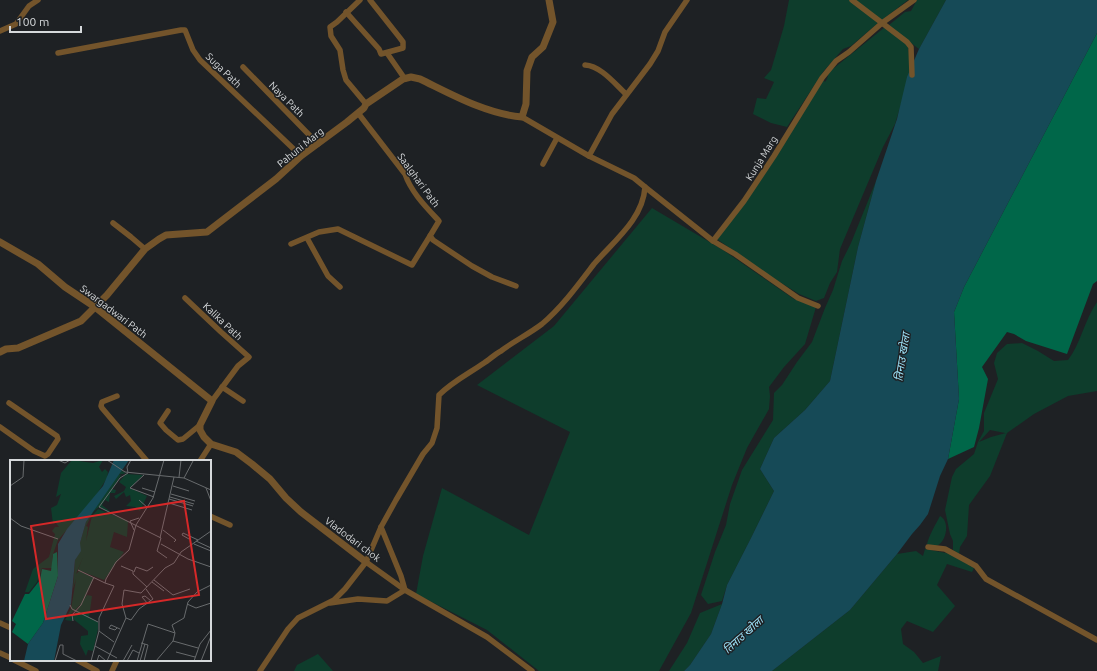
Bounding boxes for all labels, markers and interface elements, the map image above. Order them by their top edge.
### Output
scale bar [10,8,81,34]
text: 100 m [16,15,49,28]
street label: Suga Path [204,51,244,90]
street label: Naya Path [267,79,307,119]
street label: Pahuni Marg [275,125,326,169]
street label: Kunja Marg [743,134,780,183]
street label: Saalghari Path [395,151,442,209]
street label: Swargadwari Path [78,283,149,340]
street label: Kalika Path [201,300,244,342]
water label: तिनाउ खोला [892,330,912,382]
inset map [10,460,211,661]
street label: Vladodari chok [323,515,383,564]
water label: तिनाउ खोला [721,613,767,656]

